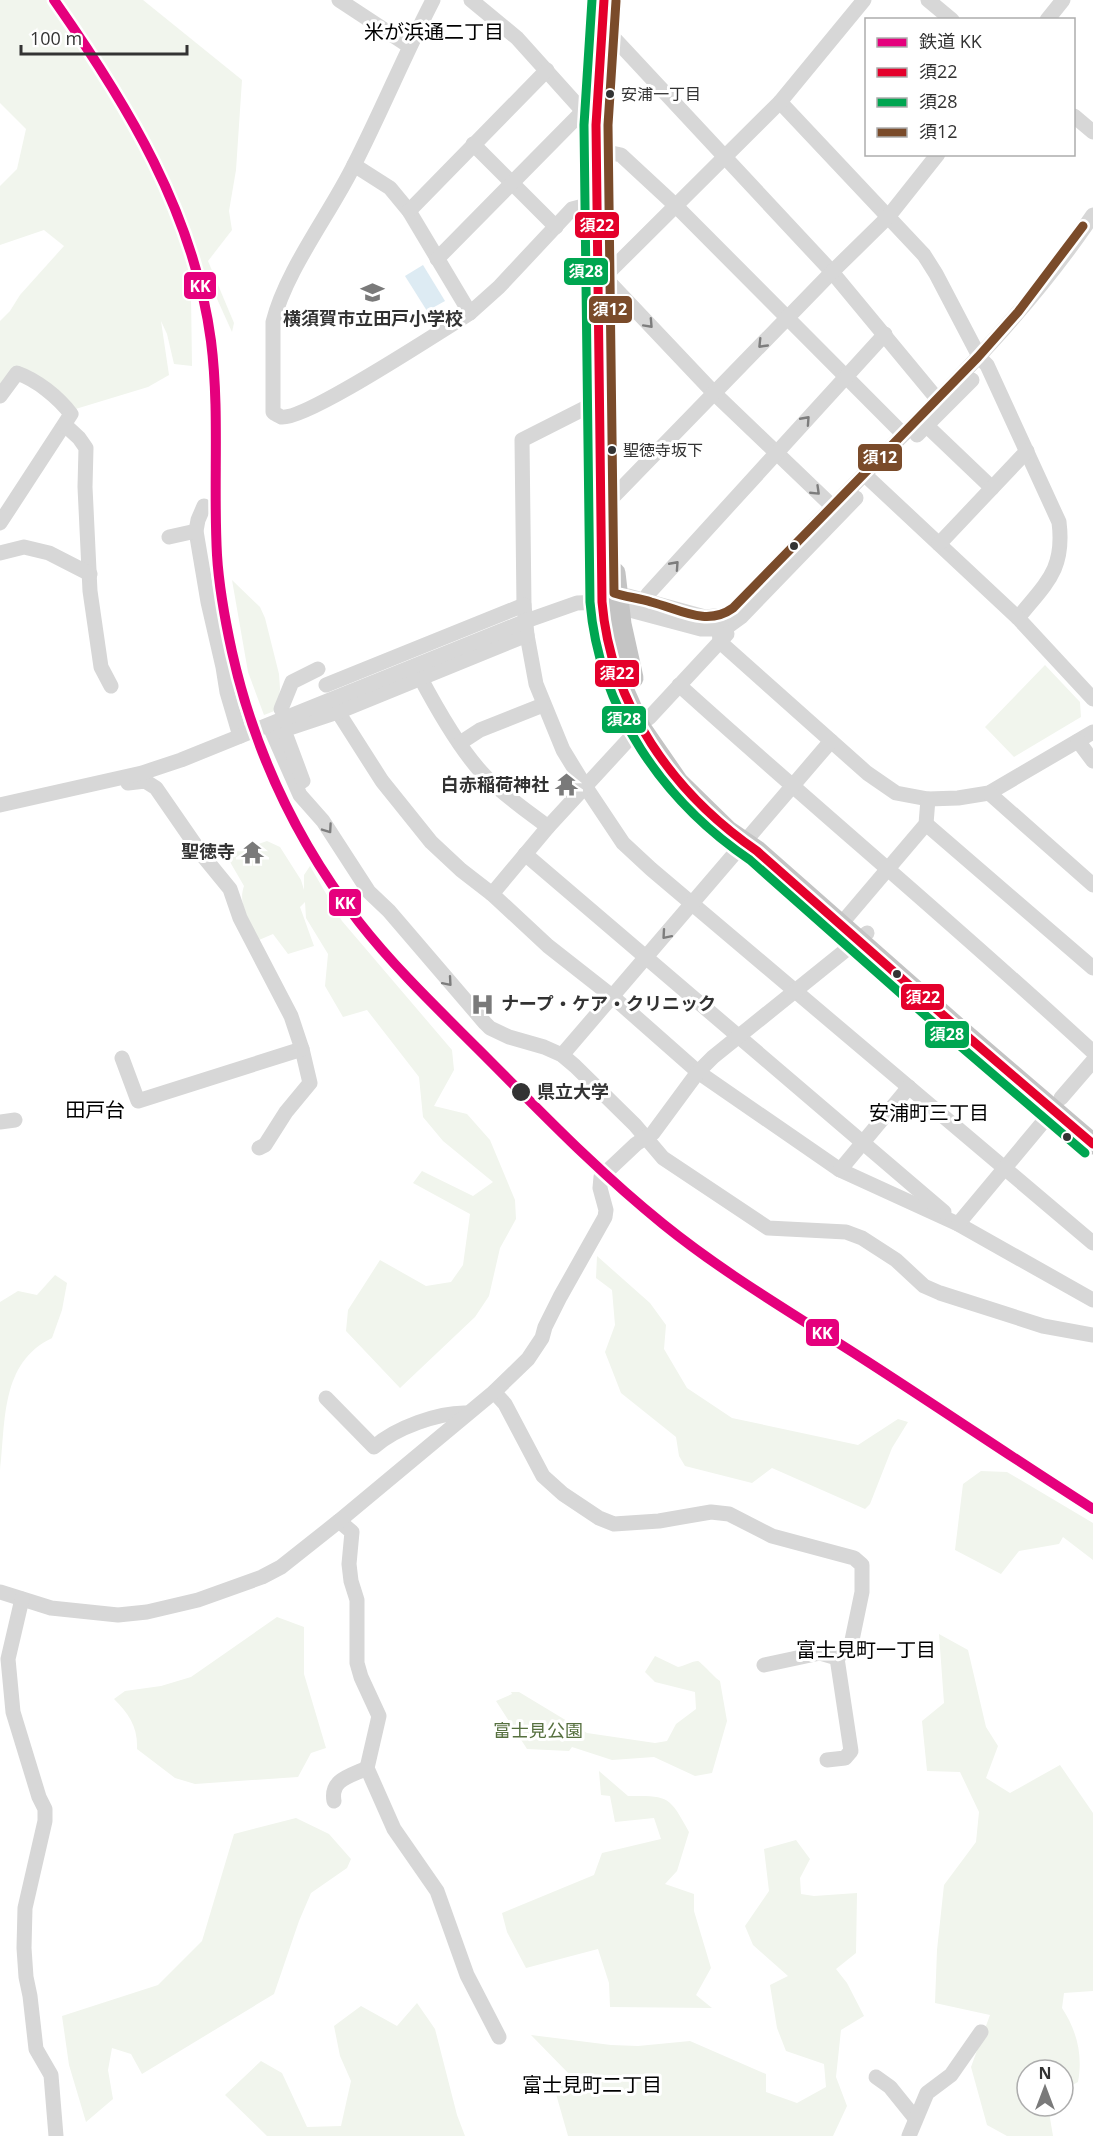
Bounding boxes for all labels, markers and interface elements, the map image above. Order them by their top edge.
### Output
scale bar [21,18,188,56]
district label: 米が浜通二丁目 [364,18,504,45]
legend [865,18,1075,156]
text: 100 m [30,26,82,50]
text: 鉄道 KK [919,29,983,53]
text: 須22 [919,59,958,83]
place label: 安浦一丁目 [621,83,701,105]
marker: 安浦一丁目 [604,88,616,100]
text: 須28 [919,89,958,113]
text: 須12 [919,119,958,143]
line badge: 須22 [574,211,620,239]
text: 須22 [580,214,614,236]
line badge: 須28 [563,257,609,286]
text: 須28 [569,260,603,282]
line badge: KK [183,271,217,300]
text: KK [189,275,211,297]
school or university icon: 横須賀市立田戸小学校 [360,280,386,306]
line badge: 須12 [588,295,633,324]
text: 須12 [593,298,627,320]
place label: 横須賀市立田戸小学校 [283,306,463,330]
one-way arrow [641,317,652,328]
one-way arrow [758,337,769,348]
one-way arrow [799,416,810,427]
place label: 聖徳寺坂下 [623,439,703,461]
line badge: 須12 [857,443,903,472]
marker: 聖徳寺坂下 [606,444,618,456]
text: 須12 [863,446,897,468]
one-way arrow [810,484,820,495]
unlabelled marker [788,540,800,552]
one-way arrow [668,561,679,572]
line badge: 須22 [594,659,640,688]
text: 須22 [600,662,634,684]
line badge: 須28 [601,705,647,734]
text: 須28 [607,708,641,730]
place label: 白赤稲荷神社 [441,772,549,796]
temple icon: 白赤稲荷神社 [554,772,580,798]
one-way arrow [321,822,332,833]
place label: 聖徳寺 [181,839,235,863]
temple icon: 聖徳寺 [240,839,266,865]
line badge: KK [328,888,362,917]
text: KK [334,892,356,914]
one-way arrow [663,928,674,939]
unlabelled marker [891,968,903,980]
one-way arrow [441,975,452,986]
line badge: 須22 [900,983,945,1011]
text: 須22 [906,986,940,1008]
hospital icon: ナープ・ケア・クリニック [470,991,496,1017]
place label: ナープ・ケア・クリニック [501,991,716,1015]
line badge: 須28 [924,1020,970,1049]
text: 須28 [930,1023,964,1045]
place label: 県立大学 [537,1079,609,1103]
marker: 県立大学 [510,1081,532,1103]
district label: 田戸台 [65,1096,125,1123]
district label: 安浦町三丁目 [869,1099,989,1126]
unlabelled marker [1061,1131,1073,1143]
line badge: KK [805,1318,840,1347]
text: KK [811,1322,833,1344]
district label: 富士見町一丁目 [796,1636,936,1663]
park label: 富士見公園 [493,1718,583,1742]
north arrow [1015,2058,1075,2118]
text: N [1038,2062,1052,2084]
district label: 富士見町二丁目 [522,2071,662,2098]

